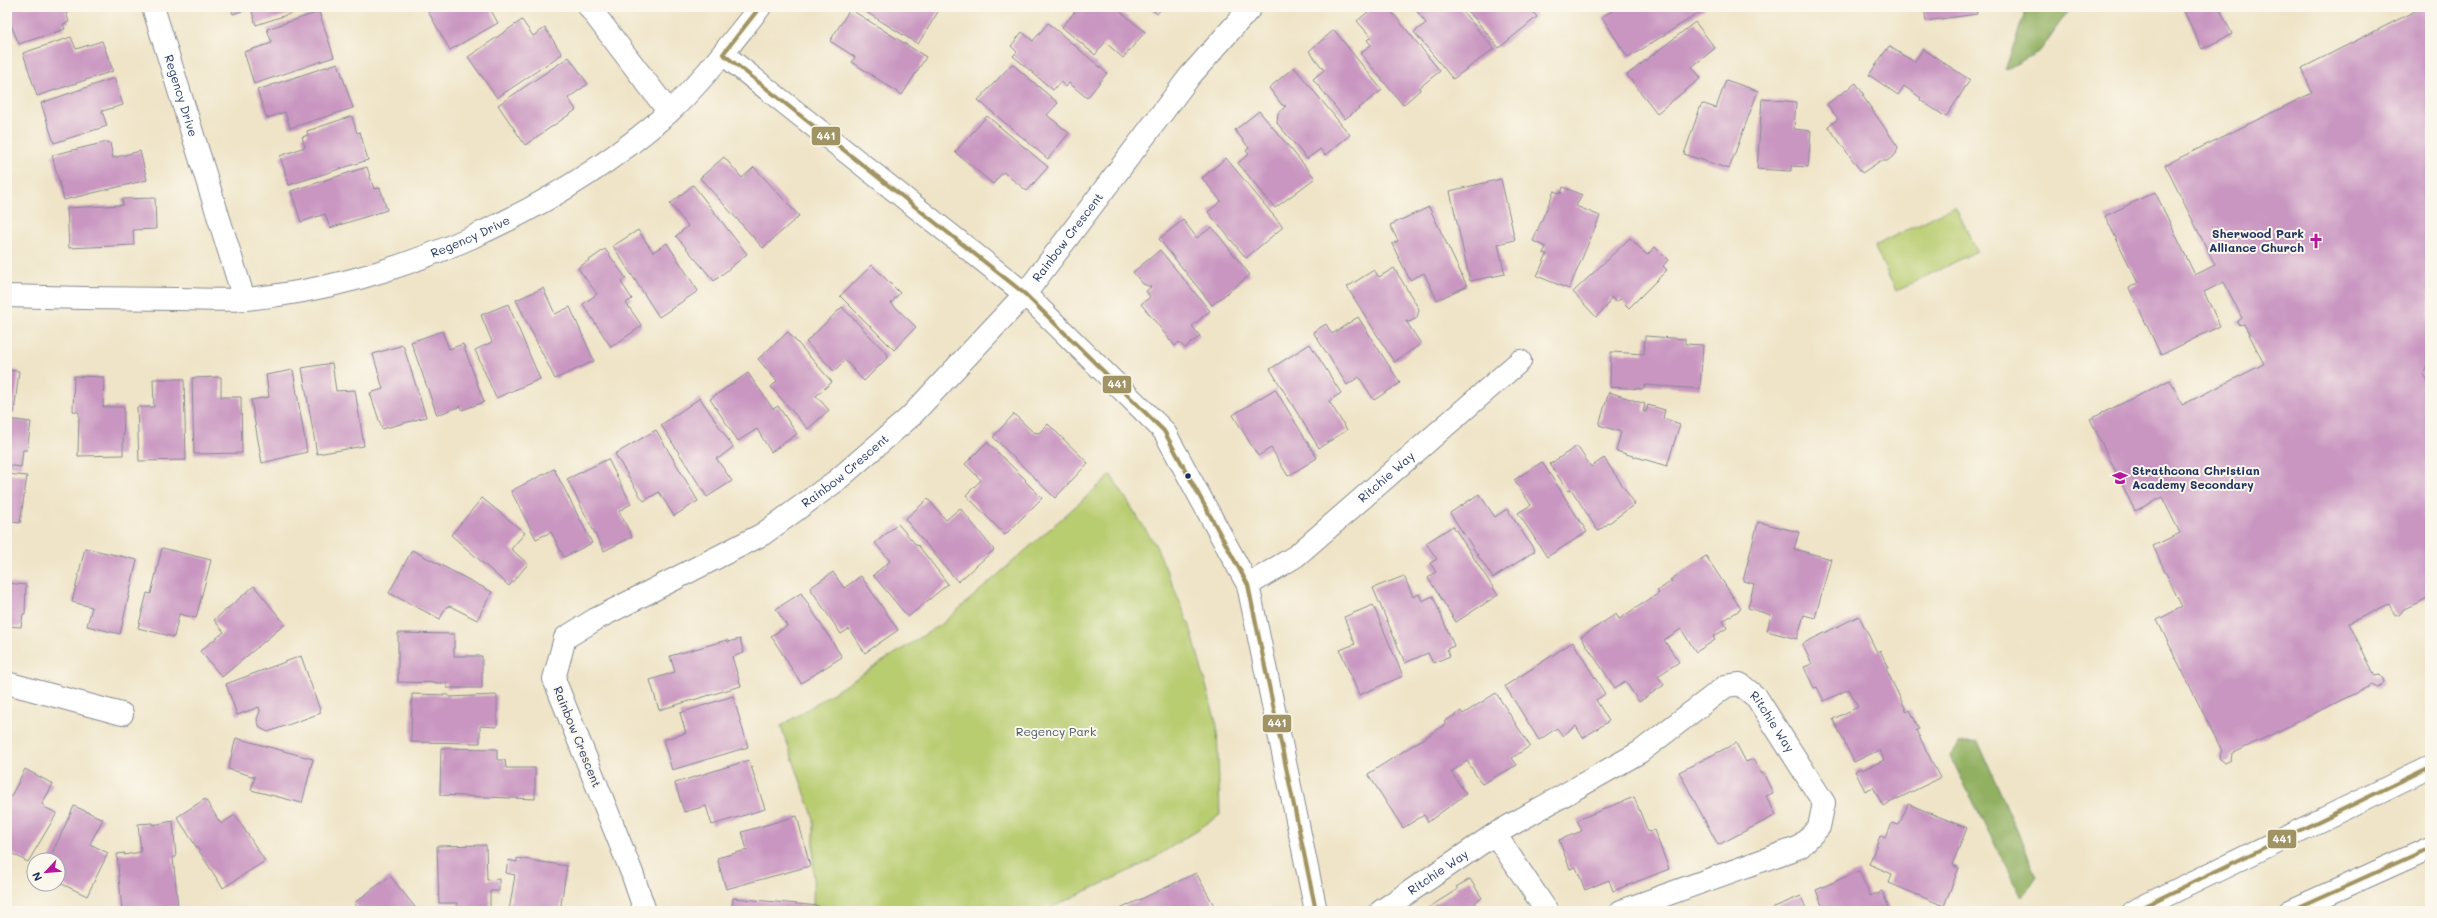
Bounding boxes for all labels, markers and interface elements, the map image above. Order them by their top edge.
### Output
street label: Regency Drive [161,52,202,139]
line badge: 441 [811,126,841,146]
text: 441 [817,128,835,143]
street label: Rainbow Crescent [1028,189,1106,284]
street label: Regency Drive [428,211,512,261]
place label: Sherwood Park Alliance Church [2209,225,2304,255]
church icon: Sherwood Park Alliance Church [2307,232,2325,250]
line badge: 441 [1102,375,1132,394]
text: 441 [1108,376,1126,391]
street label: Rainbow Crescent [798,430,891,510]
street label: Ritchie Way [1354,448,1417,505]
place label: Strathcona Christian Academy Secondary [2132,462,2260,492]
school or university icon: Strathcona Christian Academy Secondary [2111,469,2129,487]
unlabelled marker [1183,471,1193,481]
street label: Rainbow Crescent [550,684,606,790]
street label: Ritchie Way [1747,687,1799,755]
line badge: 441 [1262,714,1292,733]
text: 441 [1268,715,1286,730]
park label: Regency Park [1016,723,1096,739]
line badge: 441 [2267,829,2297,849]
text: 441 [2273,831,2291,846]
street label: Ritchie Way [1404,845,1471,898]
north arrow [26,852,66,892]
text: N [28,870,45,884]

